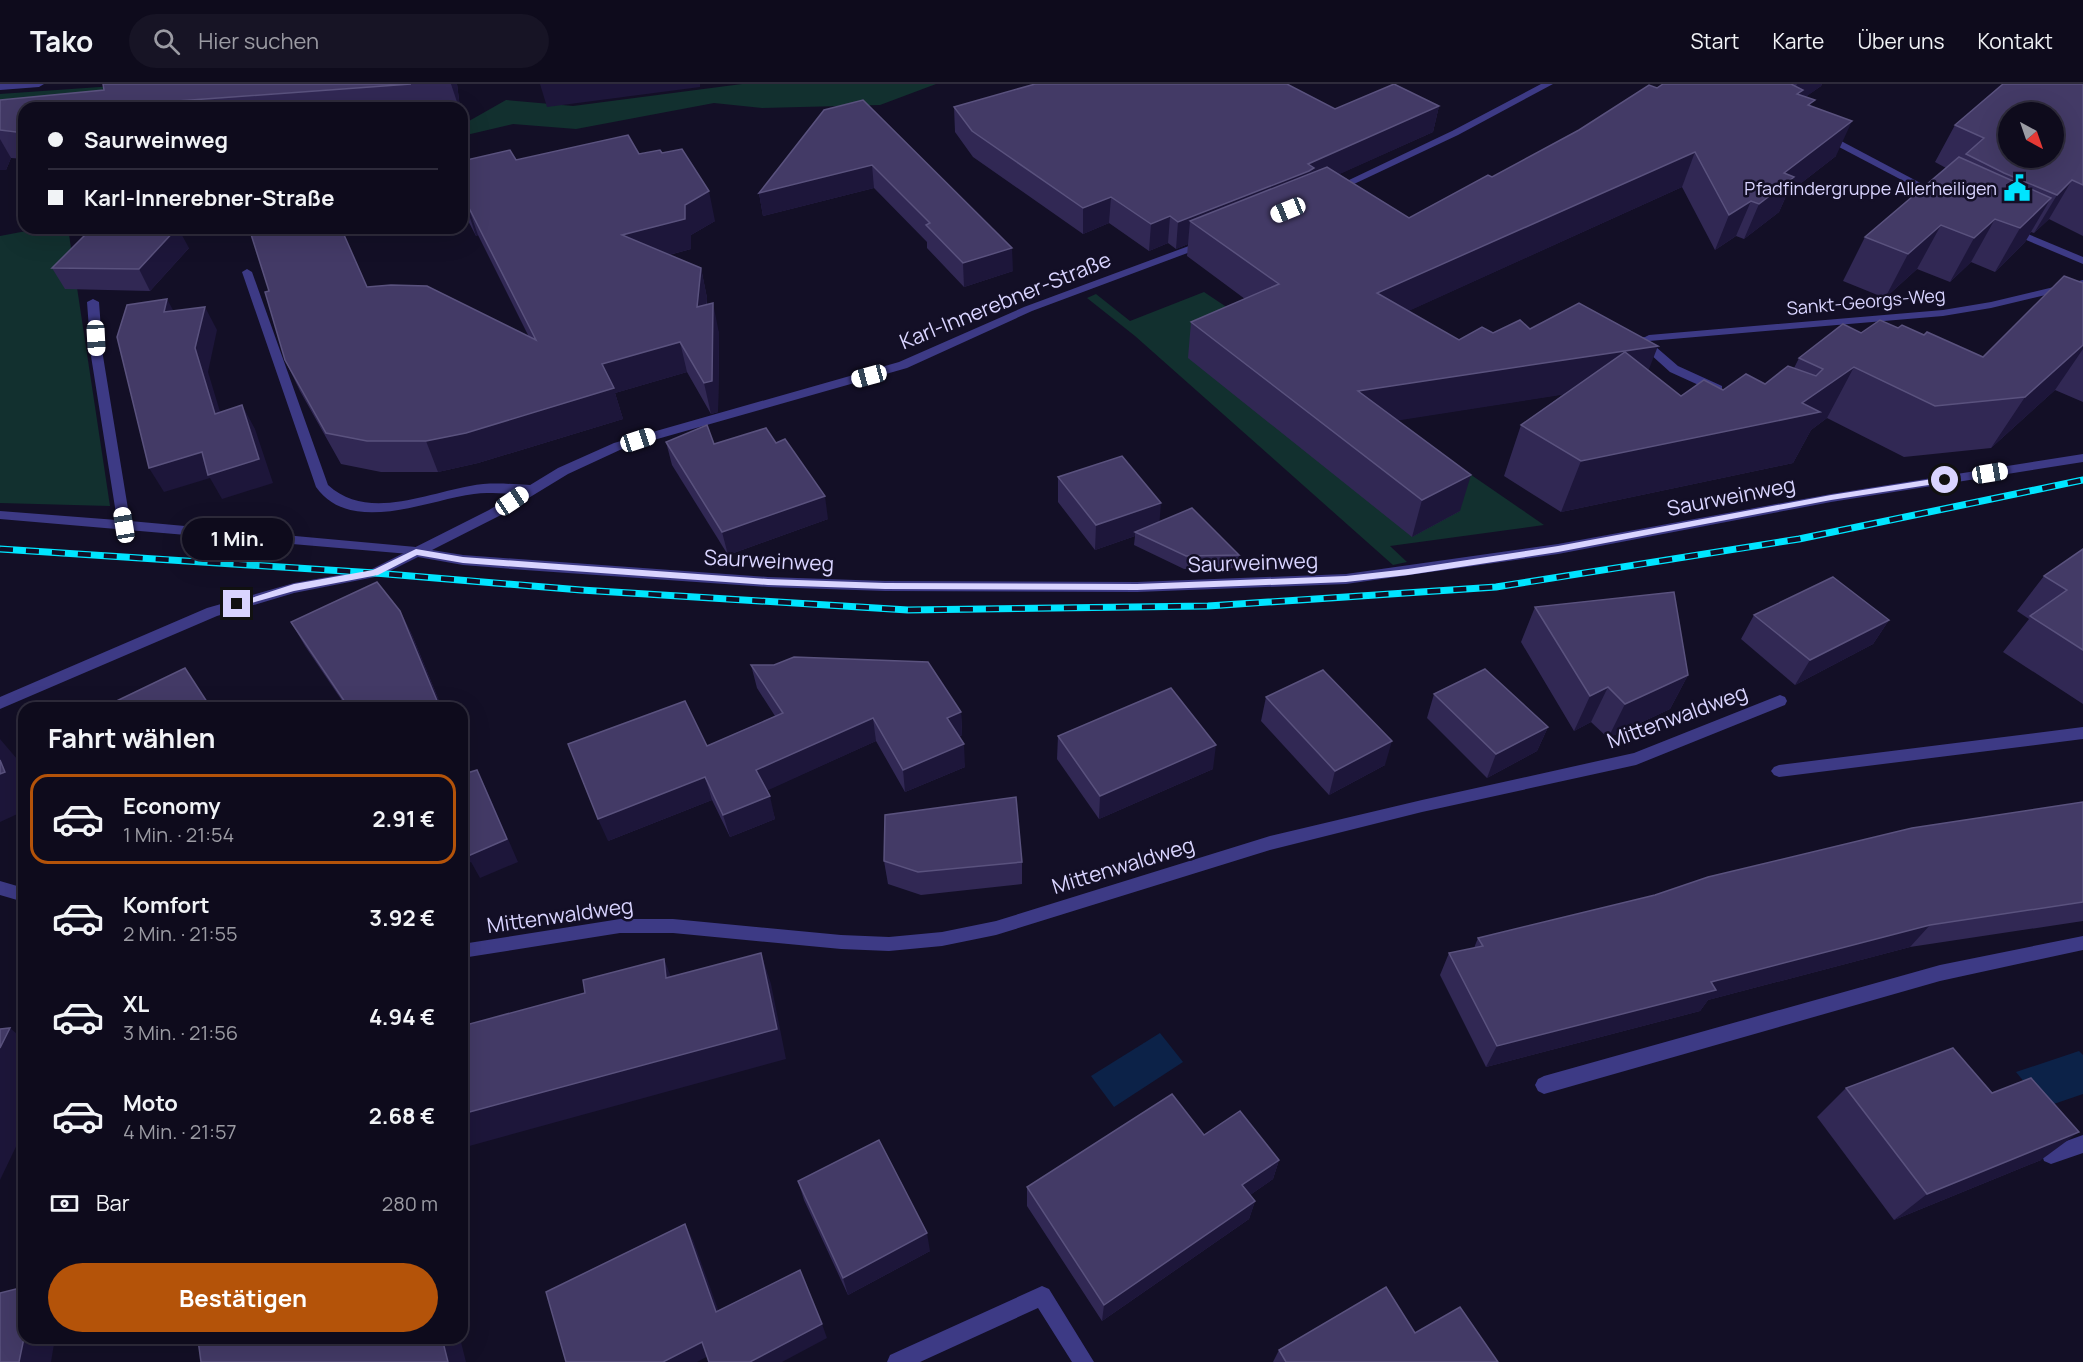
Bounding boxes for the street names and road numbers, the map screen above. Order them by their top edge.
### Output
street label: Karl-Innerebner-Straße [895,245,1115,355]
street label: Sankt-Georgs-Weg [1786,282,1946,320]
street label: Saurweinweg [1664,470,1798,522]
street label: Saurweinweg [703,543,835,577]
street label: Saurweinweg [1187,546,1319,578]
street label: Mittenwaldweg [1603,678,1751,754]
street label: Mittenwaldweg [1048,830,1198,900]
street label: Mittenwaldweg [485,891,635,939]

